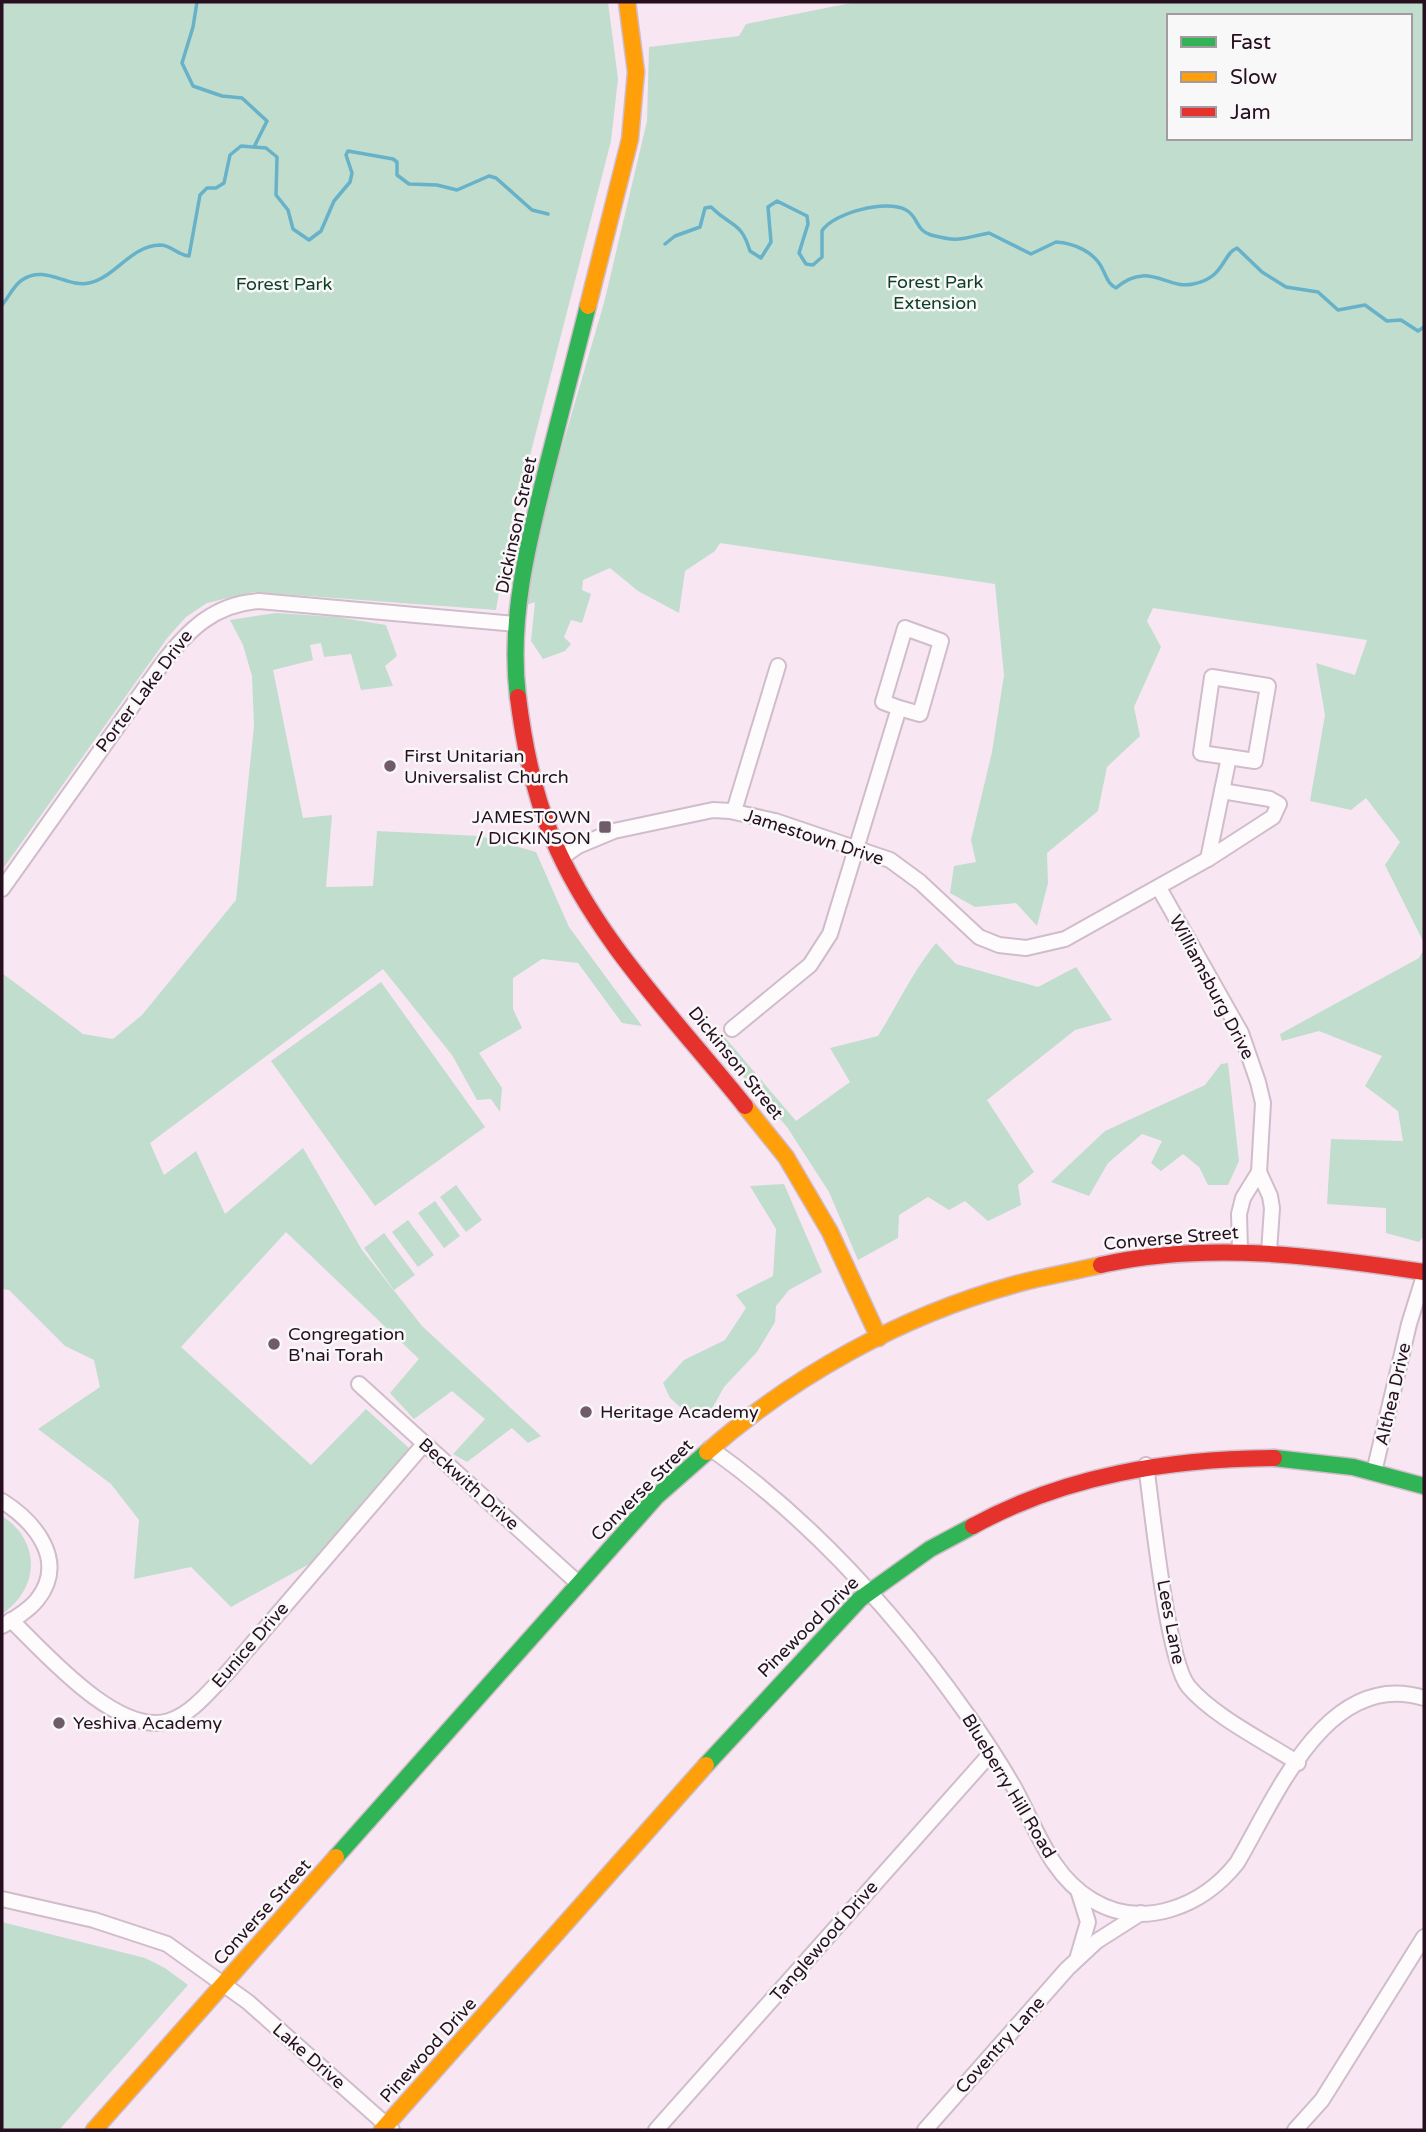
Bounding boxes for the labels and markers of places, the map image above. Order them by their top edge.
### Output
place label: First Unitarian Universalist Church [404,745,569,788]
marker: First Unitarian Universalist Church [382,758,398,774]
place label: JAMESTOWN / DICKINSON [472,806,591,849]
marker: JAMESTOWN / DICKINSON [597,819,613,835]
place label: Congregation B'nai Torah [288,1323,405,1366]
marker: Congregation B'nai Torah [266,1336,282,1352]
place label: Heritage Academy [600,1401,759,1423]
marker: Heritage Academy [578,1404,594,1420]
place label: Yeshiva Academy [73,1712,222,1734]
marker: Yeshiva Academy [51,1715,67,1731]

